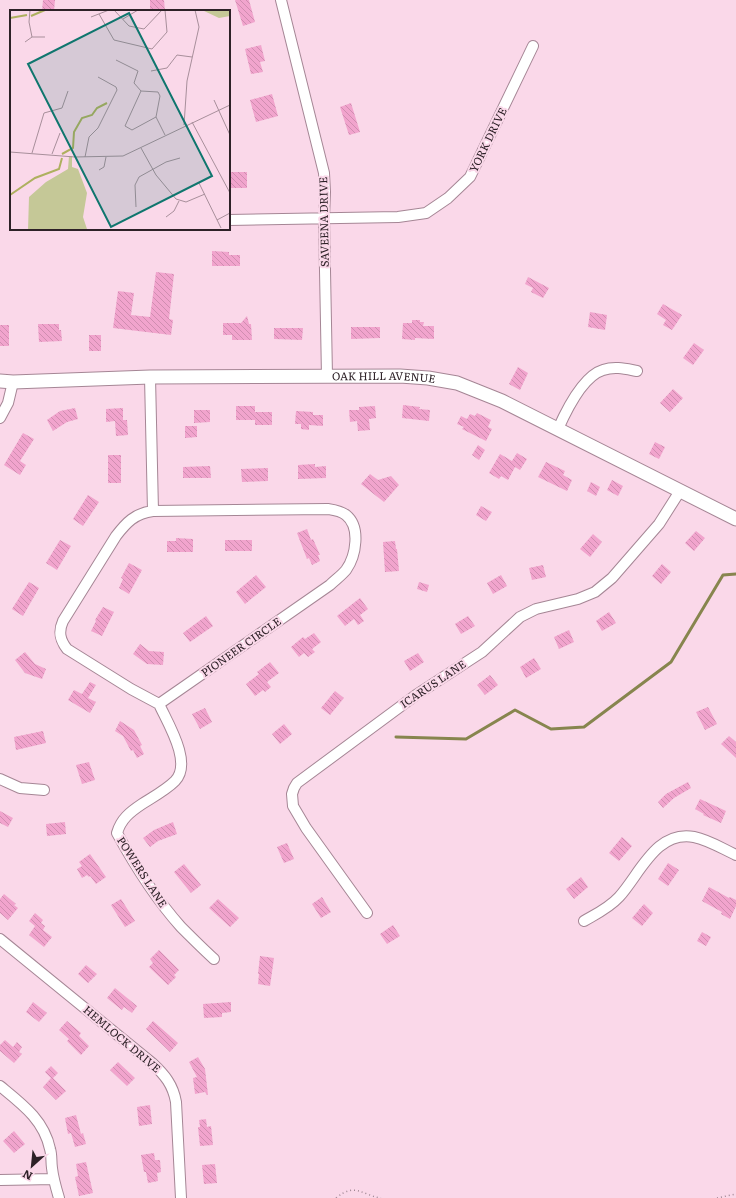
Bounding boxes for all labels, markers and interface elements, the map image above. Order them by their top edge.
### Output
inset map [10,10,230,230]
street label: YORK DRIVE [465,105,510,175]
street label: SAVEENA DRIVE [314,177,332,267]
street label: OAK HILL AVENUE [332,367,437,386]
street label: PIONEER CIRCLE [197,613,284,680]
street label: ICARUS LANE [396,655,469,711]
street label: POWERS LANE [114,833,172,910]
street label: HEMLOCK DRIVE [80,1001,165,1075]
north arrow [12,1146,52,1186]
text: N [19,1167,35,1185]

